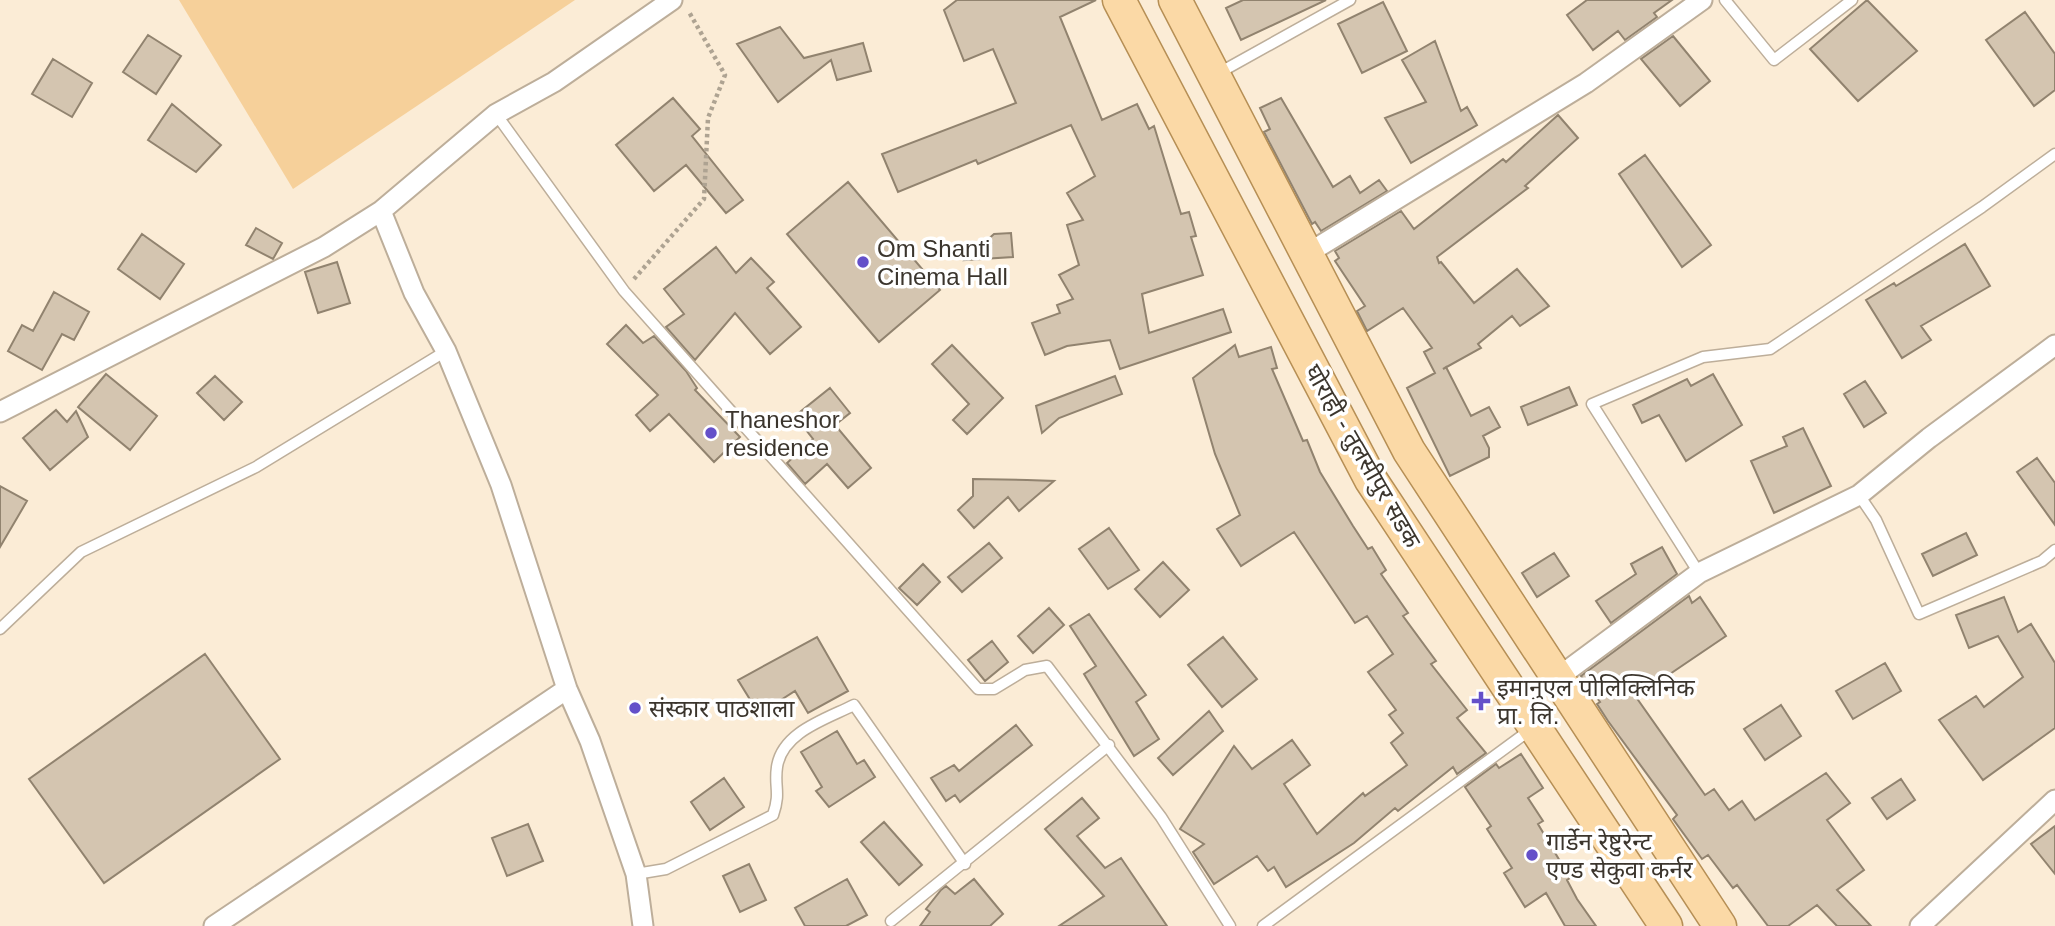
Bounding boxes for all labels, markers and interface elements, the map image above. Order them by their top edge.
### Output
place label: Om Shanti Cinema Hall [877,235,1008,290]
marker: Om Shanti Cinema Hall [855,254,871,270]
street label: घोराही - तुलसीपुर सडक [1298,360,1427,554]
place label: Thaneshor residence [725,406,840,461]
marker: Thaneshor residence [703,425,719,441]
place label: इमानुएल पोलिक्लिनिक प्रा. लि. [1497,674,1695,729]
marker: इमानुएल पोलिक्लिनिक प्रा. लि. [1471,691,1491,711]
place label: संस्कार पाठशाला [649,695,795,722]
marker: संस्कार पाठशाला [627,700,643,716]
place label: गार्डेन रेष्टुरेन्ट एण्ड सेकुवा कर्नर [1546,828,1694,885]
marker: गार्डेन रेष्टुरेन्ट एण्ड सेकुवा कर्नर [1524,847,1540,863]

